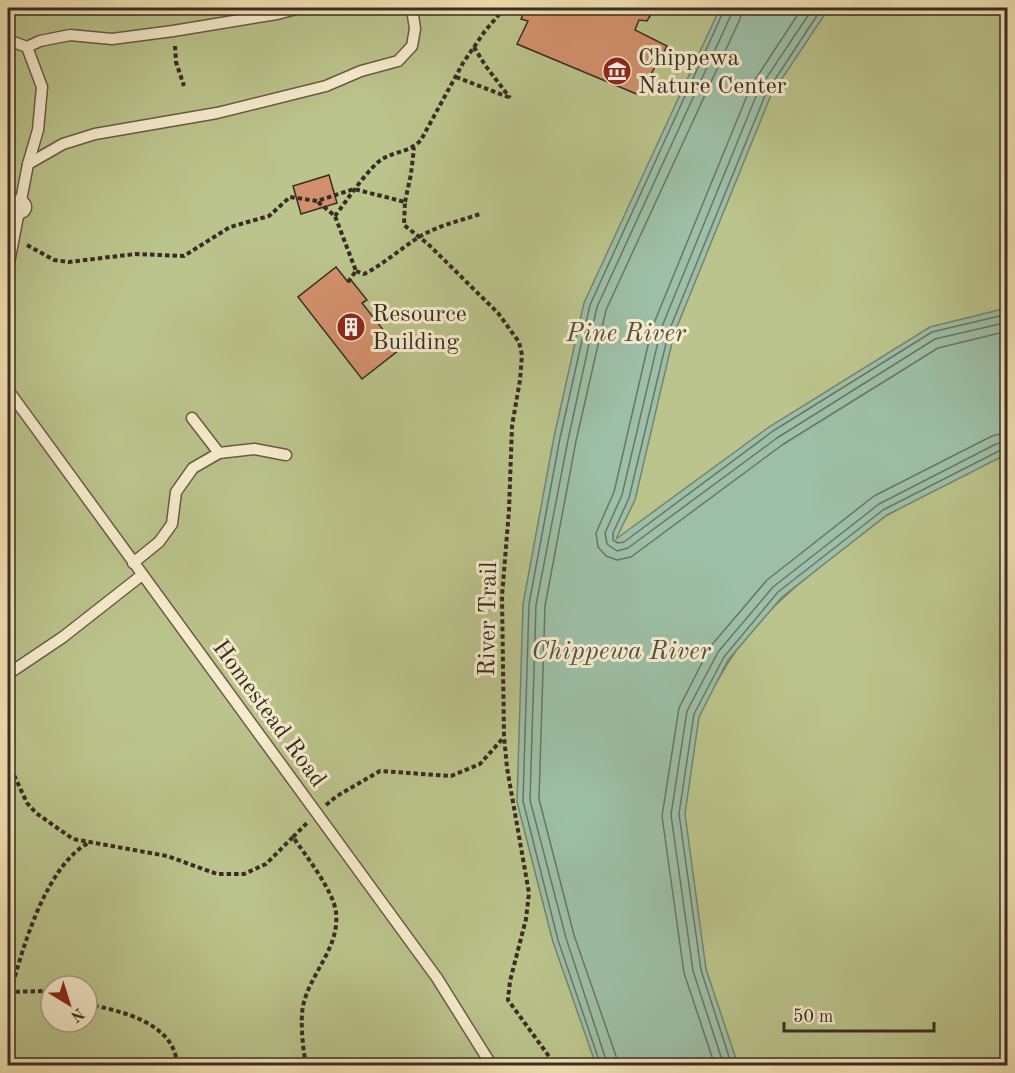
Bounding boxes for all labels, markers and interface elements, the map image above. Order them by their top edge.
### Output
place label: Chippewa Nature Center [638,47,787,99]
museum icon: Chippewa Nature Center [601,55,633,87]
place label: Resource Building [372,303,467,355]
building icon: Resource Building [335,311,367,343]
water label: Pine River [565,321,687,347]
street label: River Trail [476,562,502,677]
street label: Homestead Road [207,636,330,792]
water label: Chippewa River [531,639,712,665]
north arrow [39,974,99,1034]
scale bar [784,995,934,1033]
text: N [67,1004,87,1025]
text: 50 m [793,1008,833,1026]

